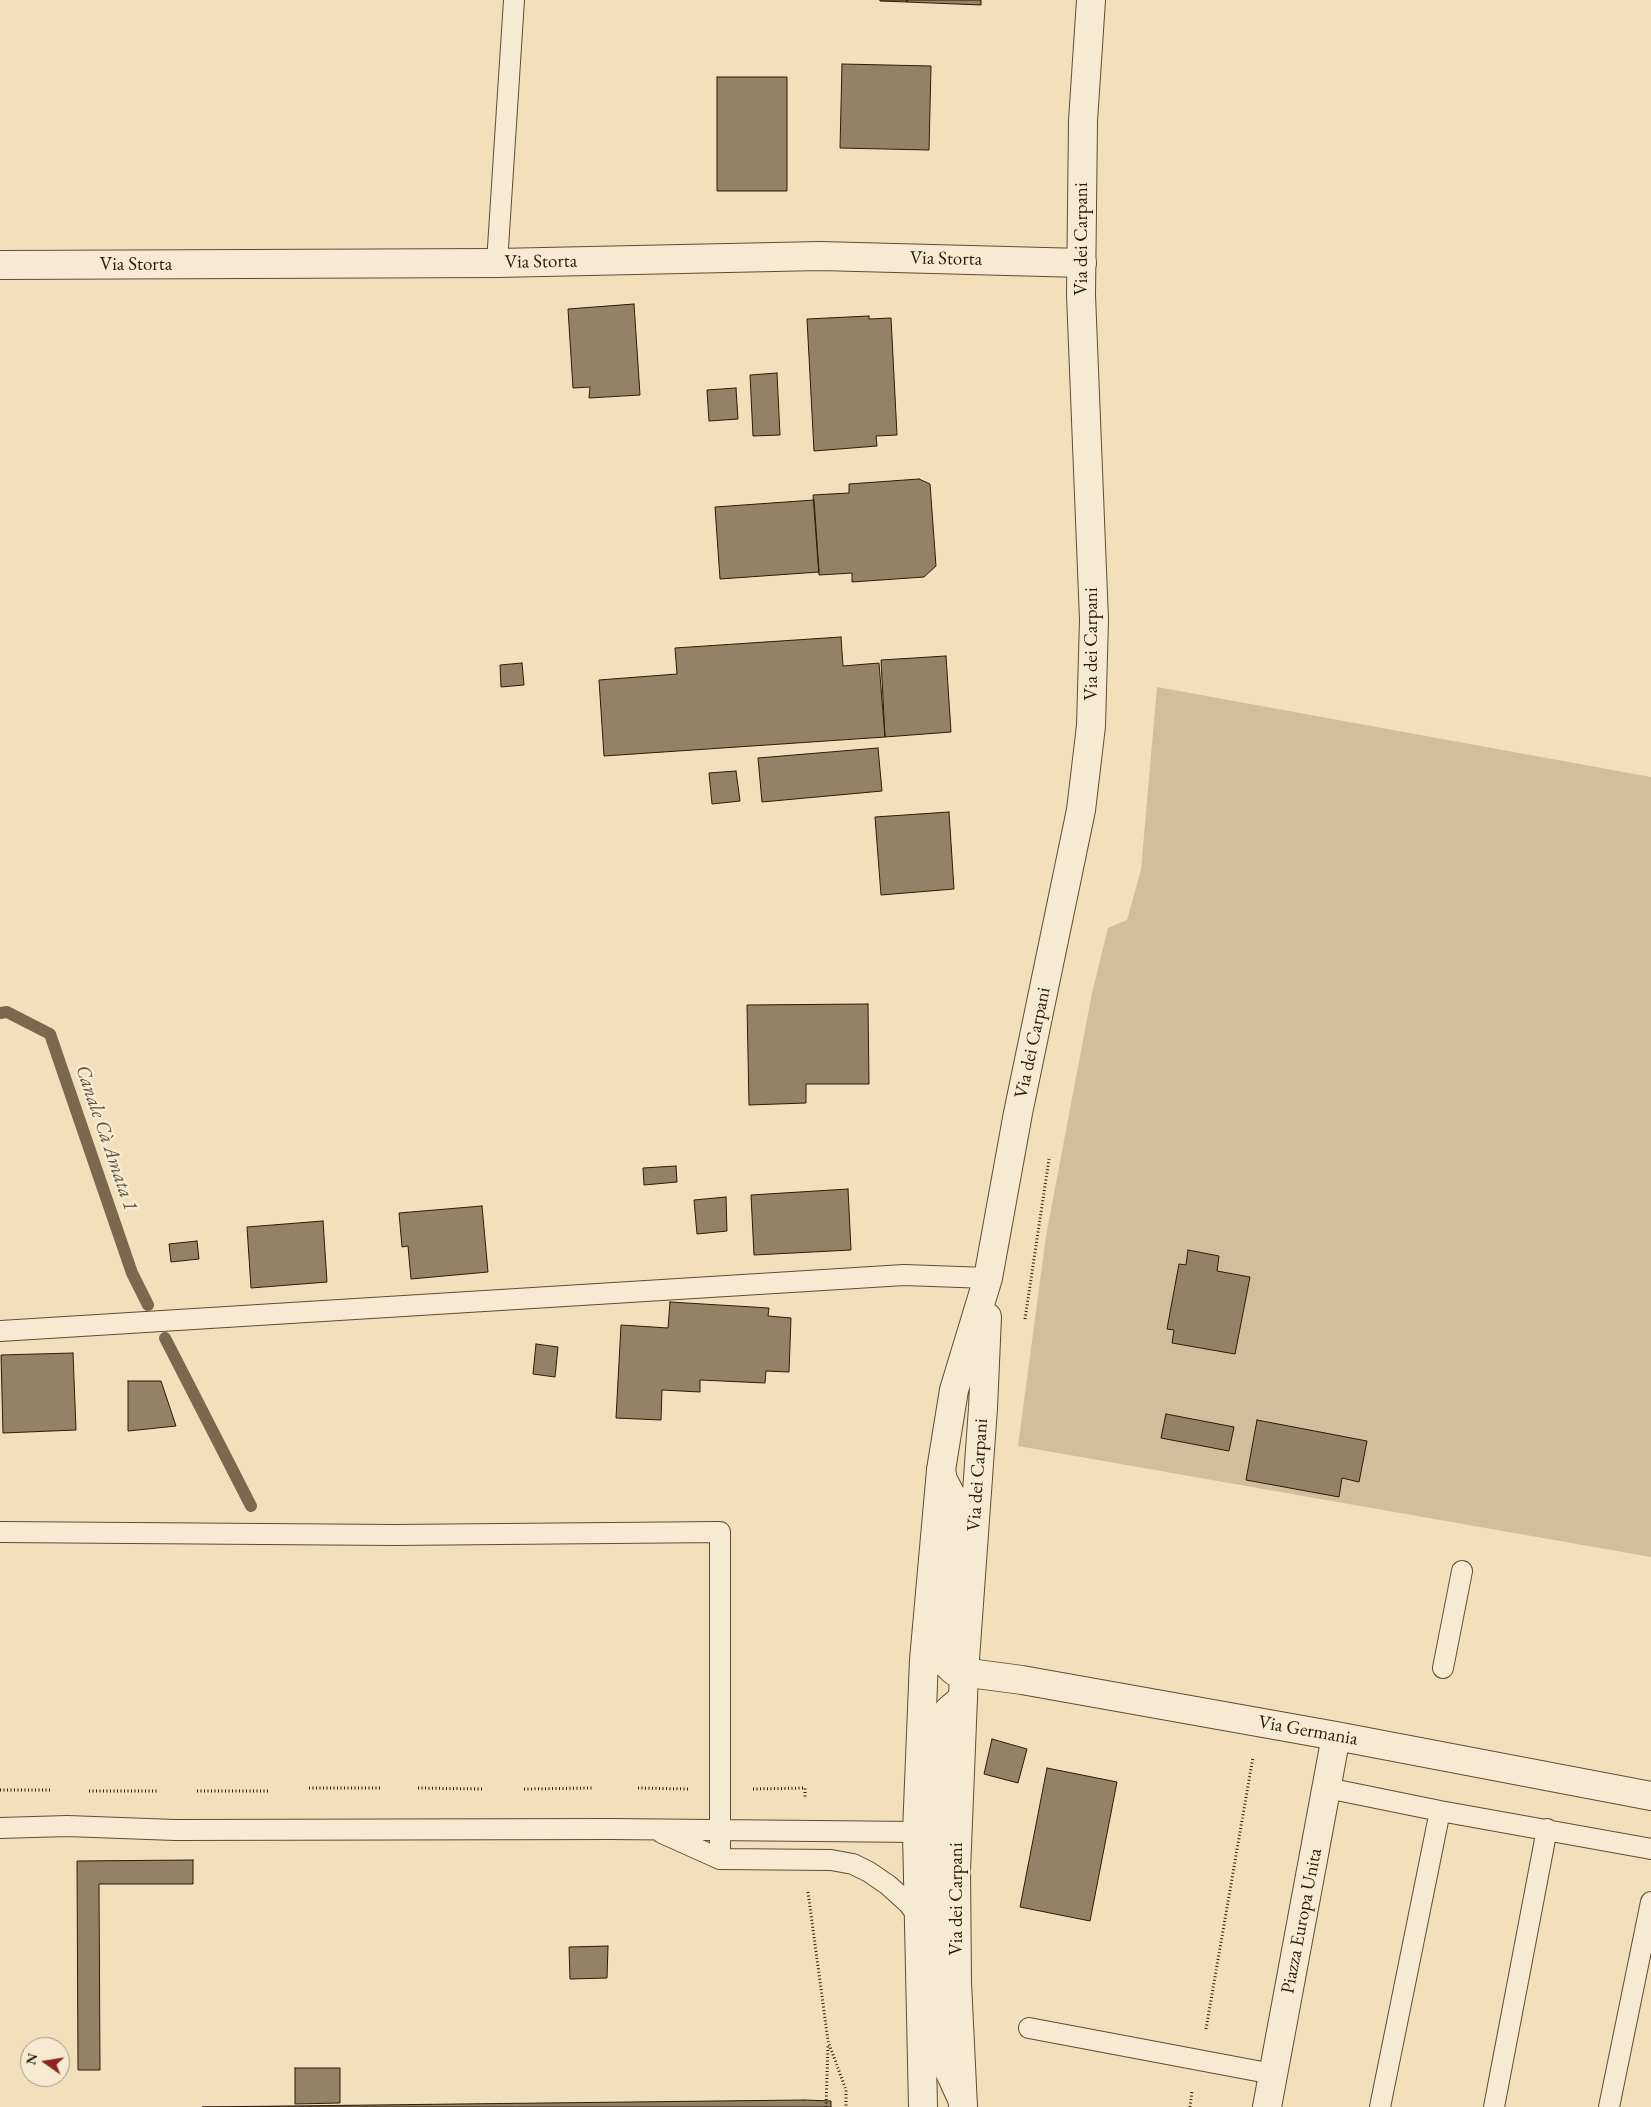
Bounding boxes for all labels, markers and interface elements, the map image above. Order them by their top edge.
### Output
street label: Via dei Carpani [1071,182,1093,296]
street label: Via Storta [910,247,982,271]
street label: Via Storta [505,250,577,274]
street label: Via Storta [100,254,172,276]
street label: Via dei Carpani [1081,587,1103,701]
street label: Via dei Carpani [1010,985,1056,1101]
water label: Canale Cà Amata 1 [70,1062,142,1214]
street label: Via dei Carpani [963,1418,993,1532]
street label: Via Germania [1256,1711,1360,1751]
street label: Via dei Carpani [946,1842,968,1956]
street label: Piazza Europa Unita [1277,1846,1327,1996]
north arrow [20,2037,70,2087]
text: N [21,2051,41,2066]

